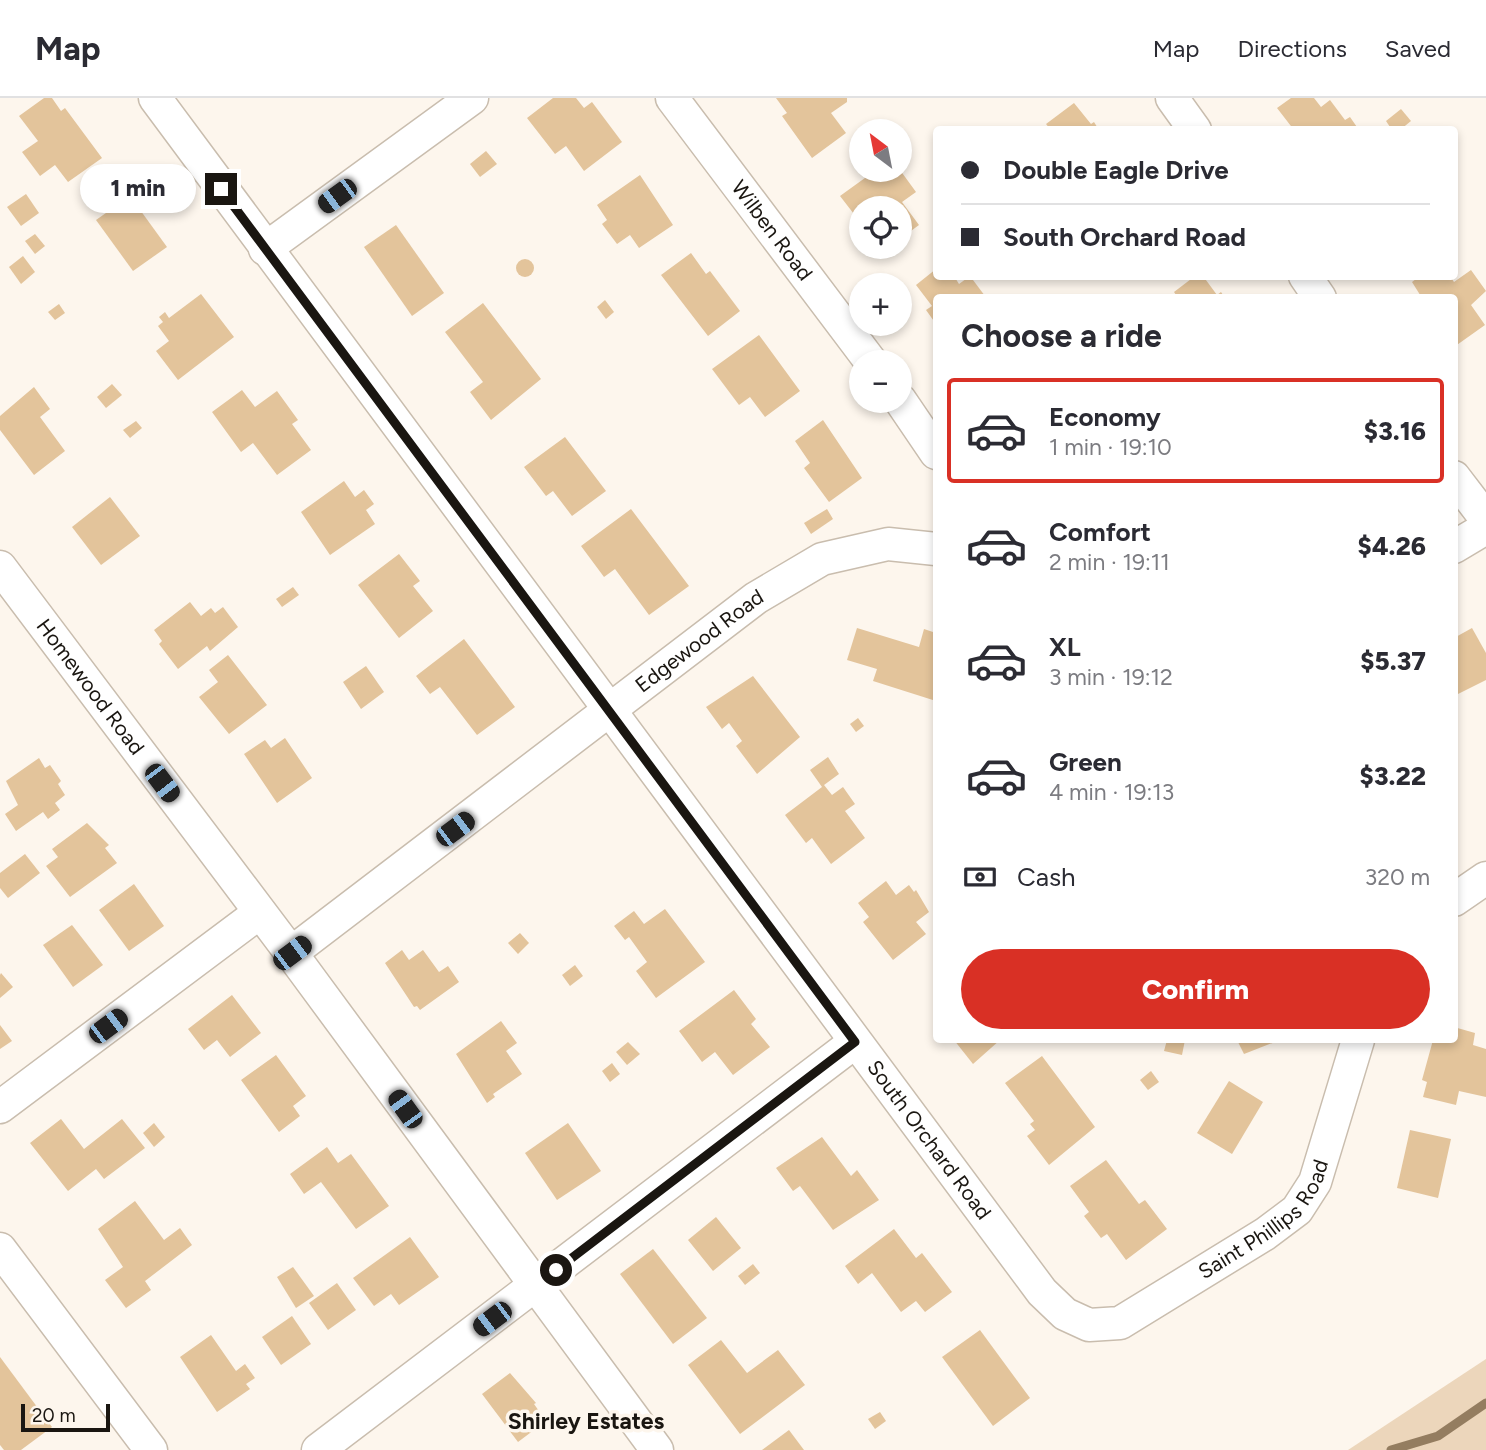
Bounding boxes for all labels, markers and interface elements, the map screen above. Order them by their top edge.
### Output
text: Map [35,29,101,68]
text: Map [1153,34,1199,63]
text: Directions [1237,34,1347,63]
text: Saved [1385,34,1451,63]
north arrow [849,119,912,182]
map controls [849,119,912,413]
text: Double Eagle Drive [1003,154,1229,186]
callout: 1 min [81,164,196,214]
route end [205,173,237,205]
text: 1 min [111,174,165,202]
car [314,175,361,217]
street label: Wilben Road [727,175,818,285]
button: locate [849,196,912,259]
text: South Orchard Road [1003,221,1246,253]
button: + [849,273,912,336]
text: Choose a ride [961,317,1162,355]
button: − [849,350,912,413]
icon: car [965,399,1028,462]
text: Economy [1049,401,1161,433]
text: $3.16 [1364,415,1426,447]
text: 1 min · 19:10 [1049,433,1172,461]
icon: car [965,514,1028,577]
text: Comfort [1049,516,1151,548]
text: $4.26 [1358,530,1426,562]
text: 2 min · 19:11 [1049,548,1170,576]
street label: Edgewood Road [630,584,768,698]
street label: Homewood Road [31,614,150,759]
icon: car [965,629,1028,692]
text: XL [1049,631,1081,663]
text: $5.37 [1360,645,1426,677]
text: 3 min · 19:12 [1049,663,1173,691]
icon: car [965,744,1028,807]
text: Green [1049,746,1122,778]
car [141,760,184,806]
text: $3.22 [1360,760,1426,792]
text: 4 min · 19:13 [1049,778,1174,806]
car [432,808,479,850]
icon: cash [961,858,999,896]
text: Cash [1017,861,1076,893]
text: 320 m [1365,863,1430,891]
car [269,932,316,974]
button: Confirm [961,949,1430,1029]
car [85,1005,132,1047]
street label: South Orchard Road [862,1055,997,1224]
car [385,1086,426,1132]
street label: Saint Phillips Road [1194,1156,1333,1284]
route start [540,1254,572,1286]
car [469,1298,516,1340]
scale bar [21,1401,110,1433]
text: 20 m [32,1404,76,1427]
district label: Shirley Estates [508,1407,665,1435]

